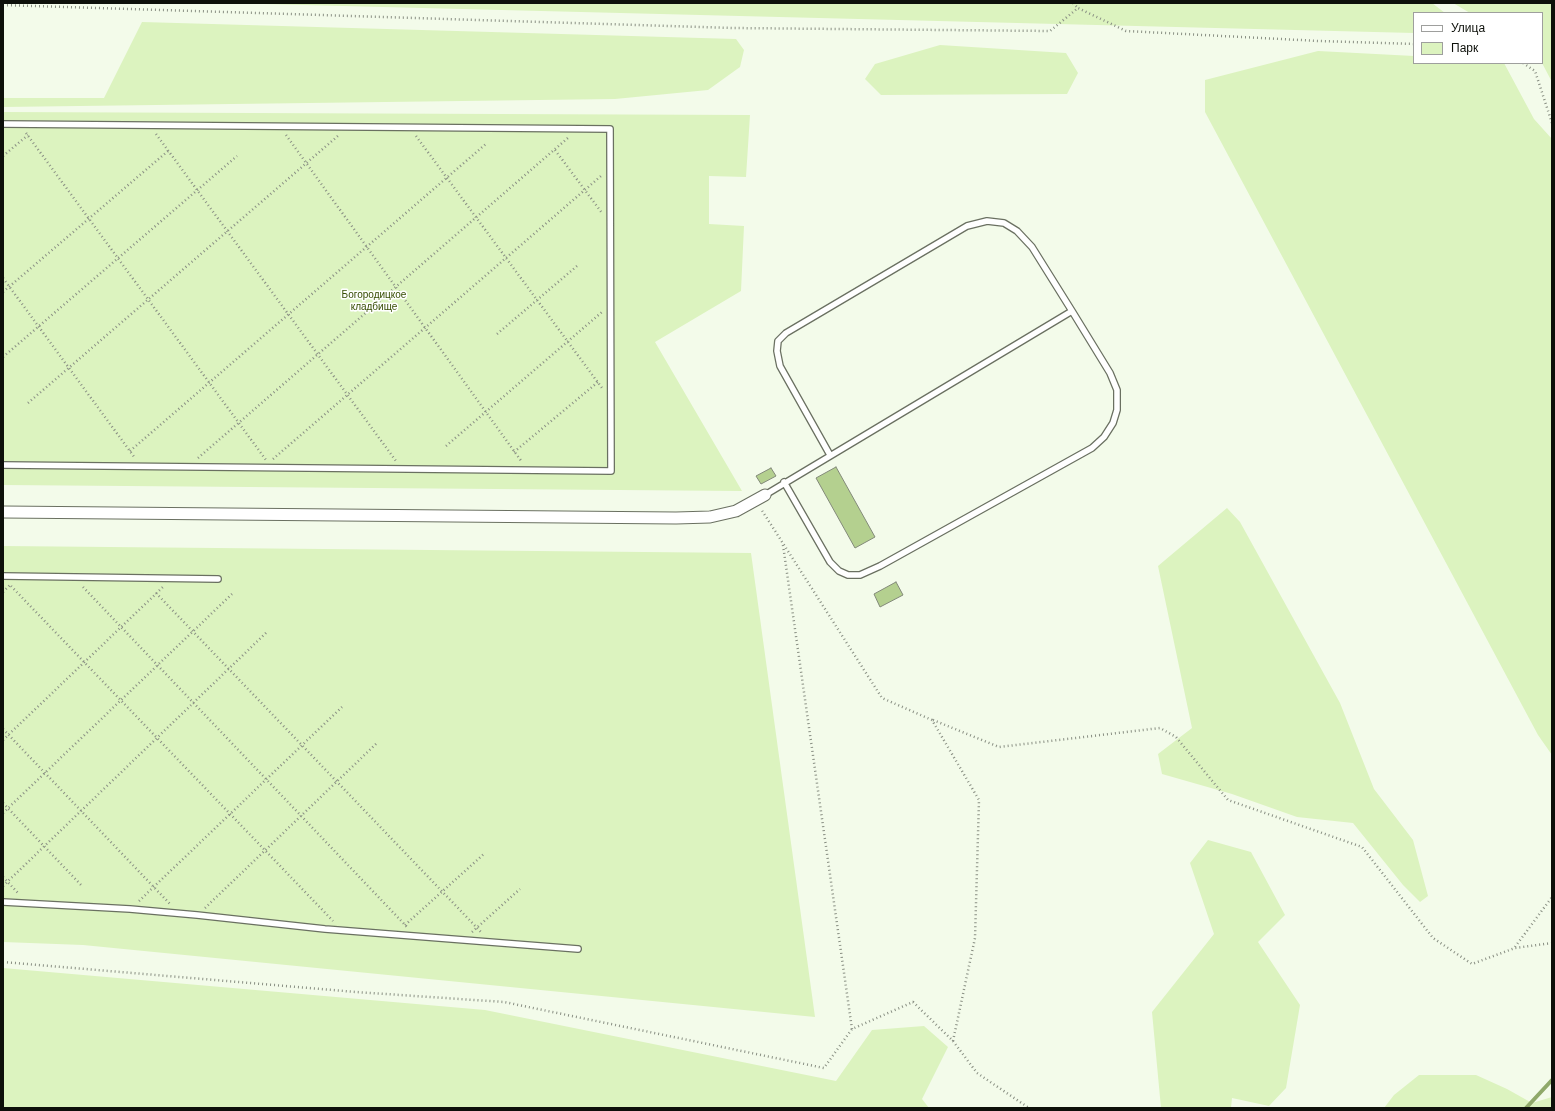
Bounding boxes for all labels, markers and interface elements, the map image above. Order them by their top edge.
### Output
legend [1413,12,1543,64]
text: Улица [1451,21,1485,35]
text: Парк [1451,41,1478,55]
park label: Богородицкое кладбище [342,289,406,312]

